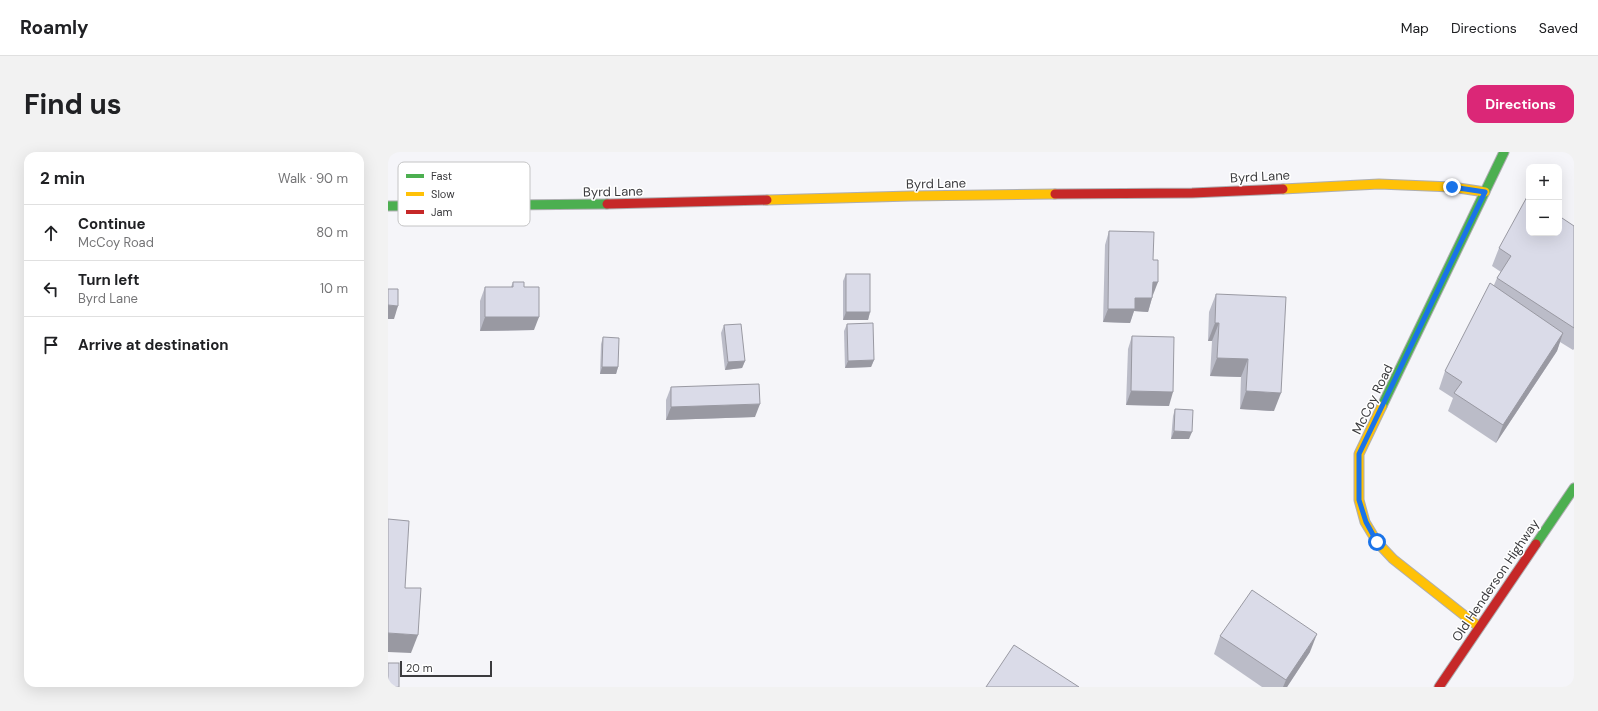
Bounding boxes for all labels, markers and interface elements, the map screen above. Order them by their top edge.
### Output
text: Roamly [20,15,89,40]
text: Map [1401,19,1429,37]
text: Directions [1451,19,1517,37]
text: Saved [1539,19,1578,37]
button: Directions [1467,85,1574,123]
text: Find us [24,86,122,123]
legend [398,162,530,226]
map controls [1526,164,1562,236]
button: + [1526,164,1562,200]
street label: Byrd Lane [1230,166,1290,187]
text: 2 min [40,167,85,189]
text: Fast [431,169,452,183]
text: Walk · 90 m [278,170,348,187]
street label: Byrd Lane [906,174,966,193]
route end [1443,178,1461,196]
street label: Byrd Lane [583,182,643,201]
text: Slow [431,187,455,201]
button: − [1526,200,1562,236]
text: Jam [431,205,452,219]
text: Continue [78,214,146,234]
icon: ahead [40,222,62,244]
text: 80 m [316,224,348,241]
text: McCoy Road [78,234,154,251]
text: Turn left [78,270,139,290]
icon: left [40,278,62,300]
text: 10 m [320,280,348,297]
text: Byrd Lane [78,290,138,307]
icon: arrive [40,334,62,356]
text: Arrive at destination [78,335,229,355]
street label: McCoy Road [1348,361,1397,437]
street label: Old Henderson Highway [1448,516,1543,645]
route start [1368,533,1386,551]
scale bar [400,659,492,678]
text: 20 m [406,661,432,675]

